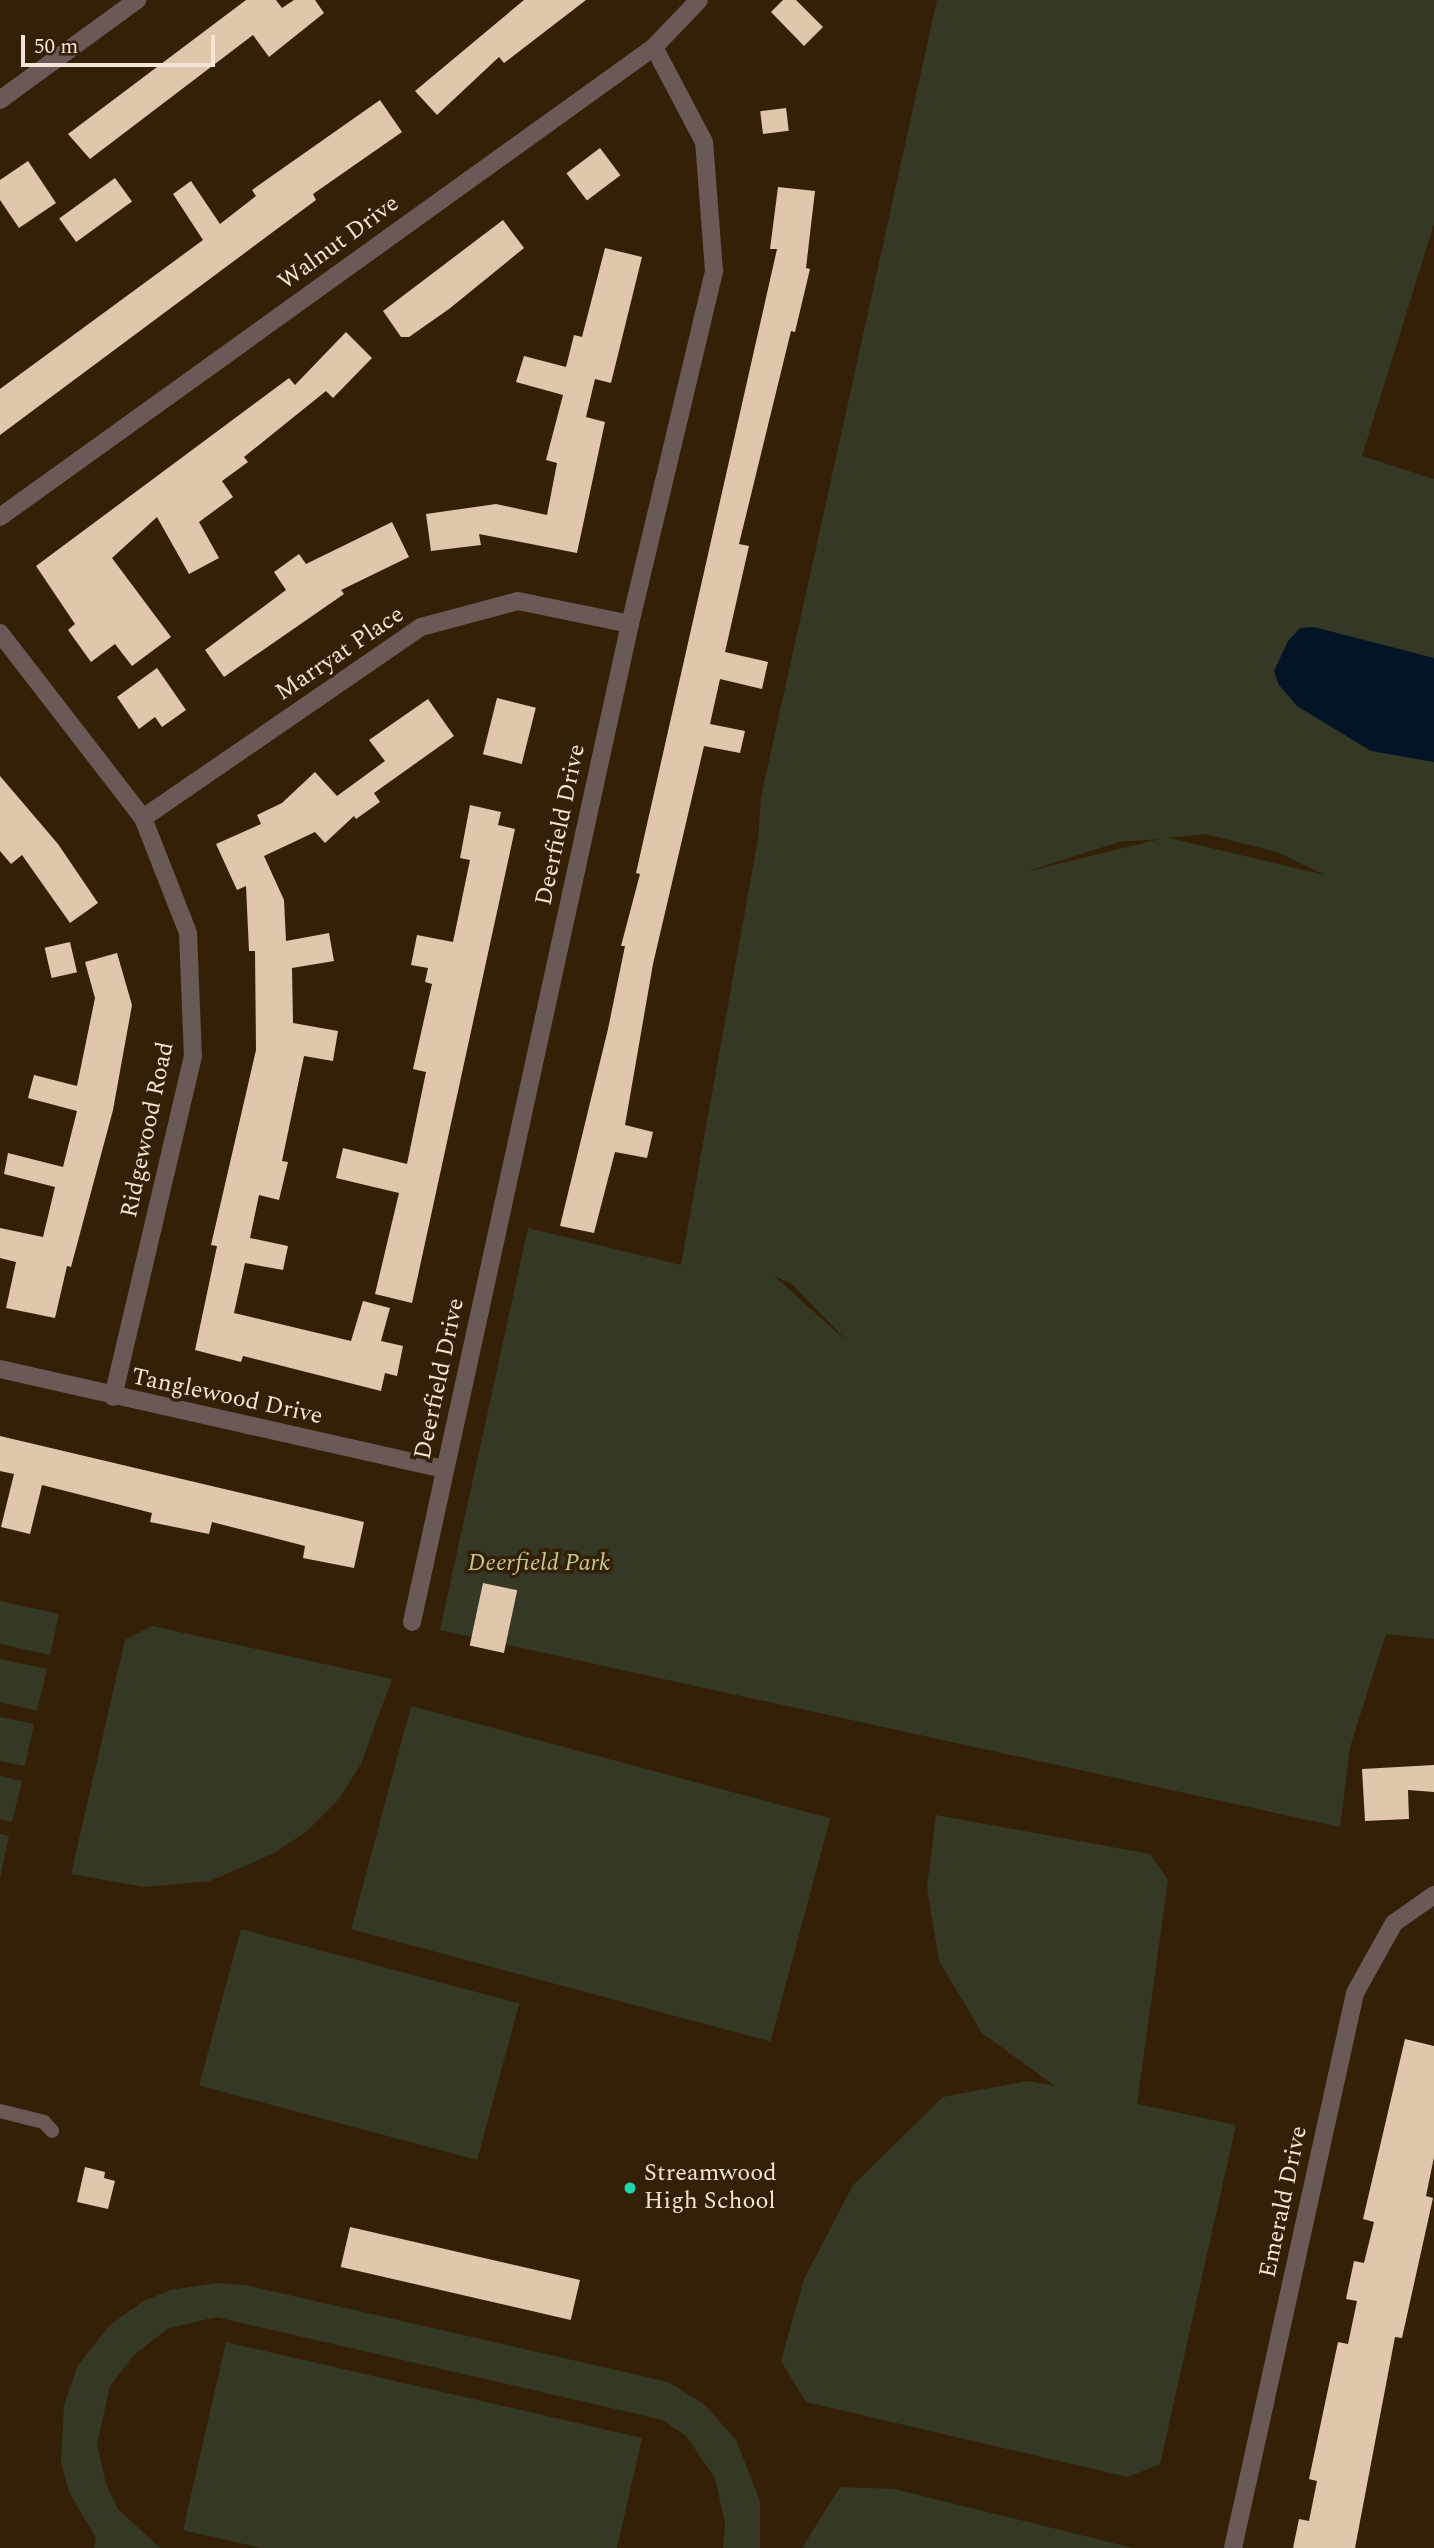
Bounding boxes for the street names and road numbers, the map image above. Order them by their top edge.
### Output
street label: Walnut Drive [273,189,405,297]
street label: Marryat Place [270,600,410,708]
street label: Deerfield Drive [530,742,592,908]
street label: Ridgewood Road [115,1039,181,1221]
street label: Deerfield Drive [409,1296,471,1462]
street label: Tanglewood Drive [129,1363,325,1431]
street label: Emerald Drive [1254,2123,1314,2281]

